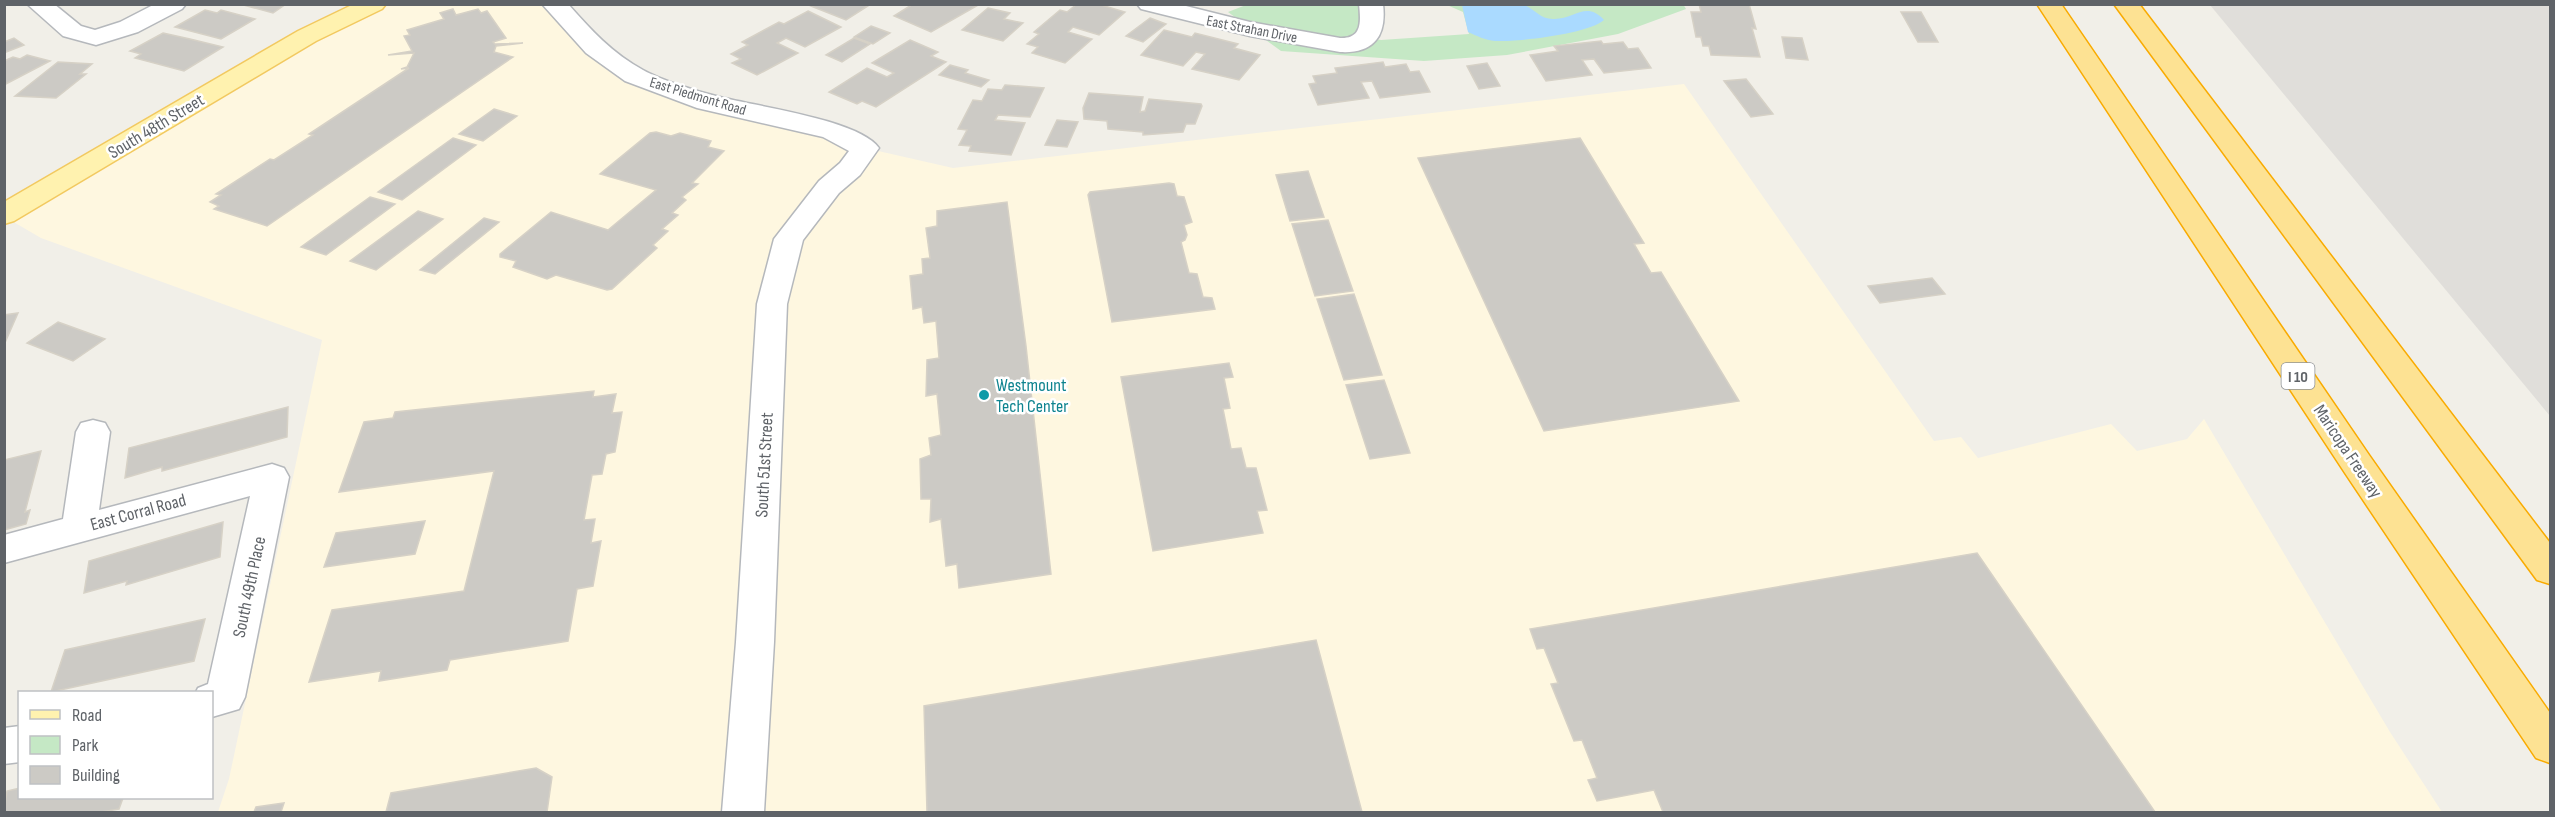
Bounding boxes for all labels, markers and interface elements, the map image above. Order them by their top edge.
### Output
street label: East Strahan Drive [1205,11,1299,48]
street label: East Piedmont Road [647,73,748,120]
street label: South 48th Street [104,89,208,163]
road number: I 10 [2282,363,2314,389]
place label: Westmount Tech Center [996,375,1069,417]
marker: Westmount Tech Center [977,388,991,402]
street label: Maricopa Freeway [2309,401,2386,502]
street label: South 51st Street [751,412,778,518]
street label: East Corral Road [88,490,188,535]
street label: South 49th Place [229,535,270,640]
legend [18,691,213,799]
text: Road [72,705,102,726]
text: Park [72,735,98,756]
text: Building [72,765,120,786]

